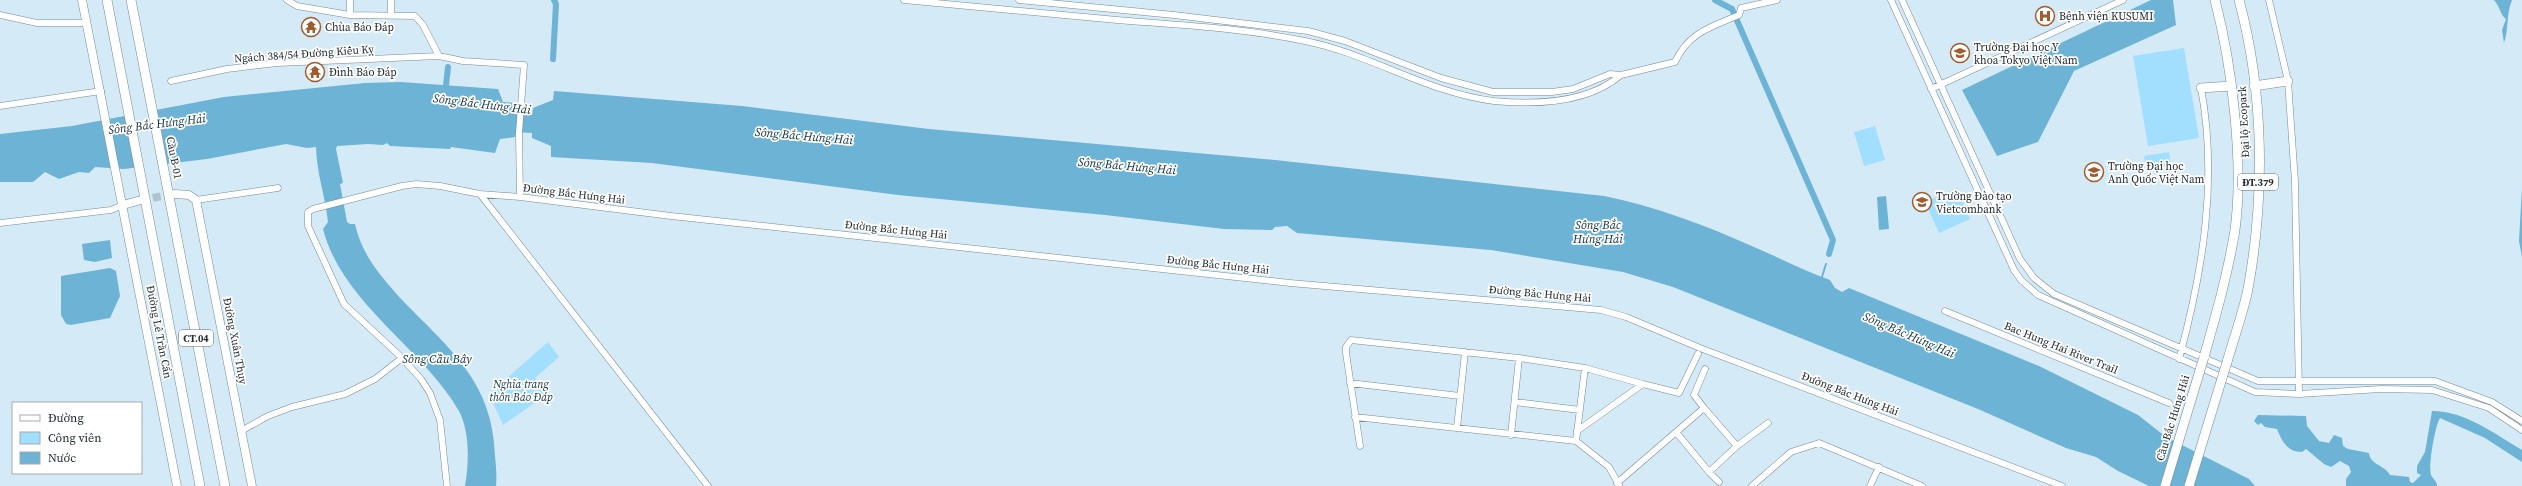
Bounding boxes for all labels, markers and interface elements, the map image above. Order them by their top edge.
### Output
hospital icon: Bệnh viện KUSUMI [2034,5,2056,27]
place label: Bệnh viện KUSUMI [2059,9,2153,24]
temple icon: Chùa Báo Đáp [300,16,322,38]
place label: Chùa Báo Đáp [325,20,394,35]
place label: Trường Đại học Y khoa Tokyo Việt Nam [1974,40,2078,68]
street label: Ngách 384/54 Đường Kiêu Kỵ [234,42,375,66]
school or university icon: Trường Đại học Y khoa Tokyo Việt Nam [1949,42,1971,64]
temple icon: Đình Báo Đáp [304,61,326,83]
place label: Đình Báo Đáp [329,65,397,80]
street label: Đại lộ Ecopark [2235,85,2253,158]
water label: Sông Bắc Hưng Hải [432,90,532,118]
water label: Sông Bắc Hưng Hải [107,110,207,138]
water label: Sông Bắc Hưng Hải [754,124,854,148]
street label: Cầu B-01 [163,136,185,180]
water label: Sông Bắc Hưng Hải [1077,154,1177,178]
place label: Trường Đại học Anh Quốc Việt Nam [2108,159,2204,187]
school or university icon: Trường Đại học Anh Quốc Việt Nam [2083,161,2105,183]
road number: ĐT.379 [2238,174,2278,190]
street label: Đường Bắc Hưng Hải [522,180,626,208]
place label: Trường Đào tạo Vietcombank [1936,189,2012,217]
school or university icon: Trường Đào tạo Vietcombank [1911,191,1933,213]
street label: Đường Bắc Hưng Hải [844,217,948,243]
water label: Sông Bắc Hưng Hải [1572,217,1623,247]
street label: Đường Bắc Hưng Hải [1166,252,1270,278]
street label: Đường Bắc Hưng Hải [1488,282,1592,306]
street label: Đường Lê Trần Cẩn [143,284,175,380]
street label: Đường Xuân Thụy [219,296,251,386]
water label: Sông Bắc Hưng Hải [1861,308,1958,362]
street label: Bac Hung Hai River Trail [2002,318,2120,378]
road number: CT.04 [179,330,213,346]
water label: Sông Cầu Bây [402,351,472,367]
street label: Đường Bắc Hưng Hải [1799,369,1901,419]
street label: Cầu Bắc Hưng Hải [2153,373,2193,463]
park label: Nghĩa trang thôn Báo Đáp [489,377,553,405]
legend [12,402,142,474]
text: Đường [48,410,84,426]
text: Công viên [48,430,101,446]
text: Nước [48,450,76,466]

